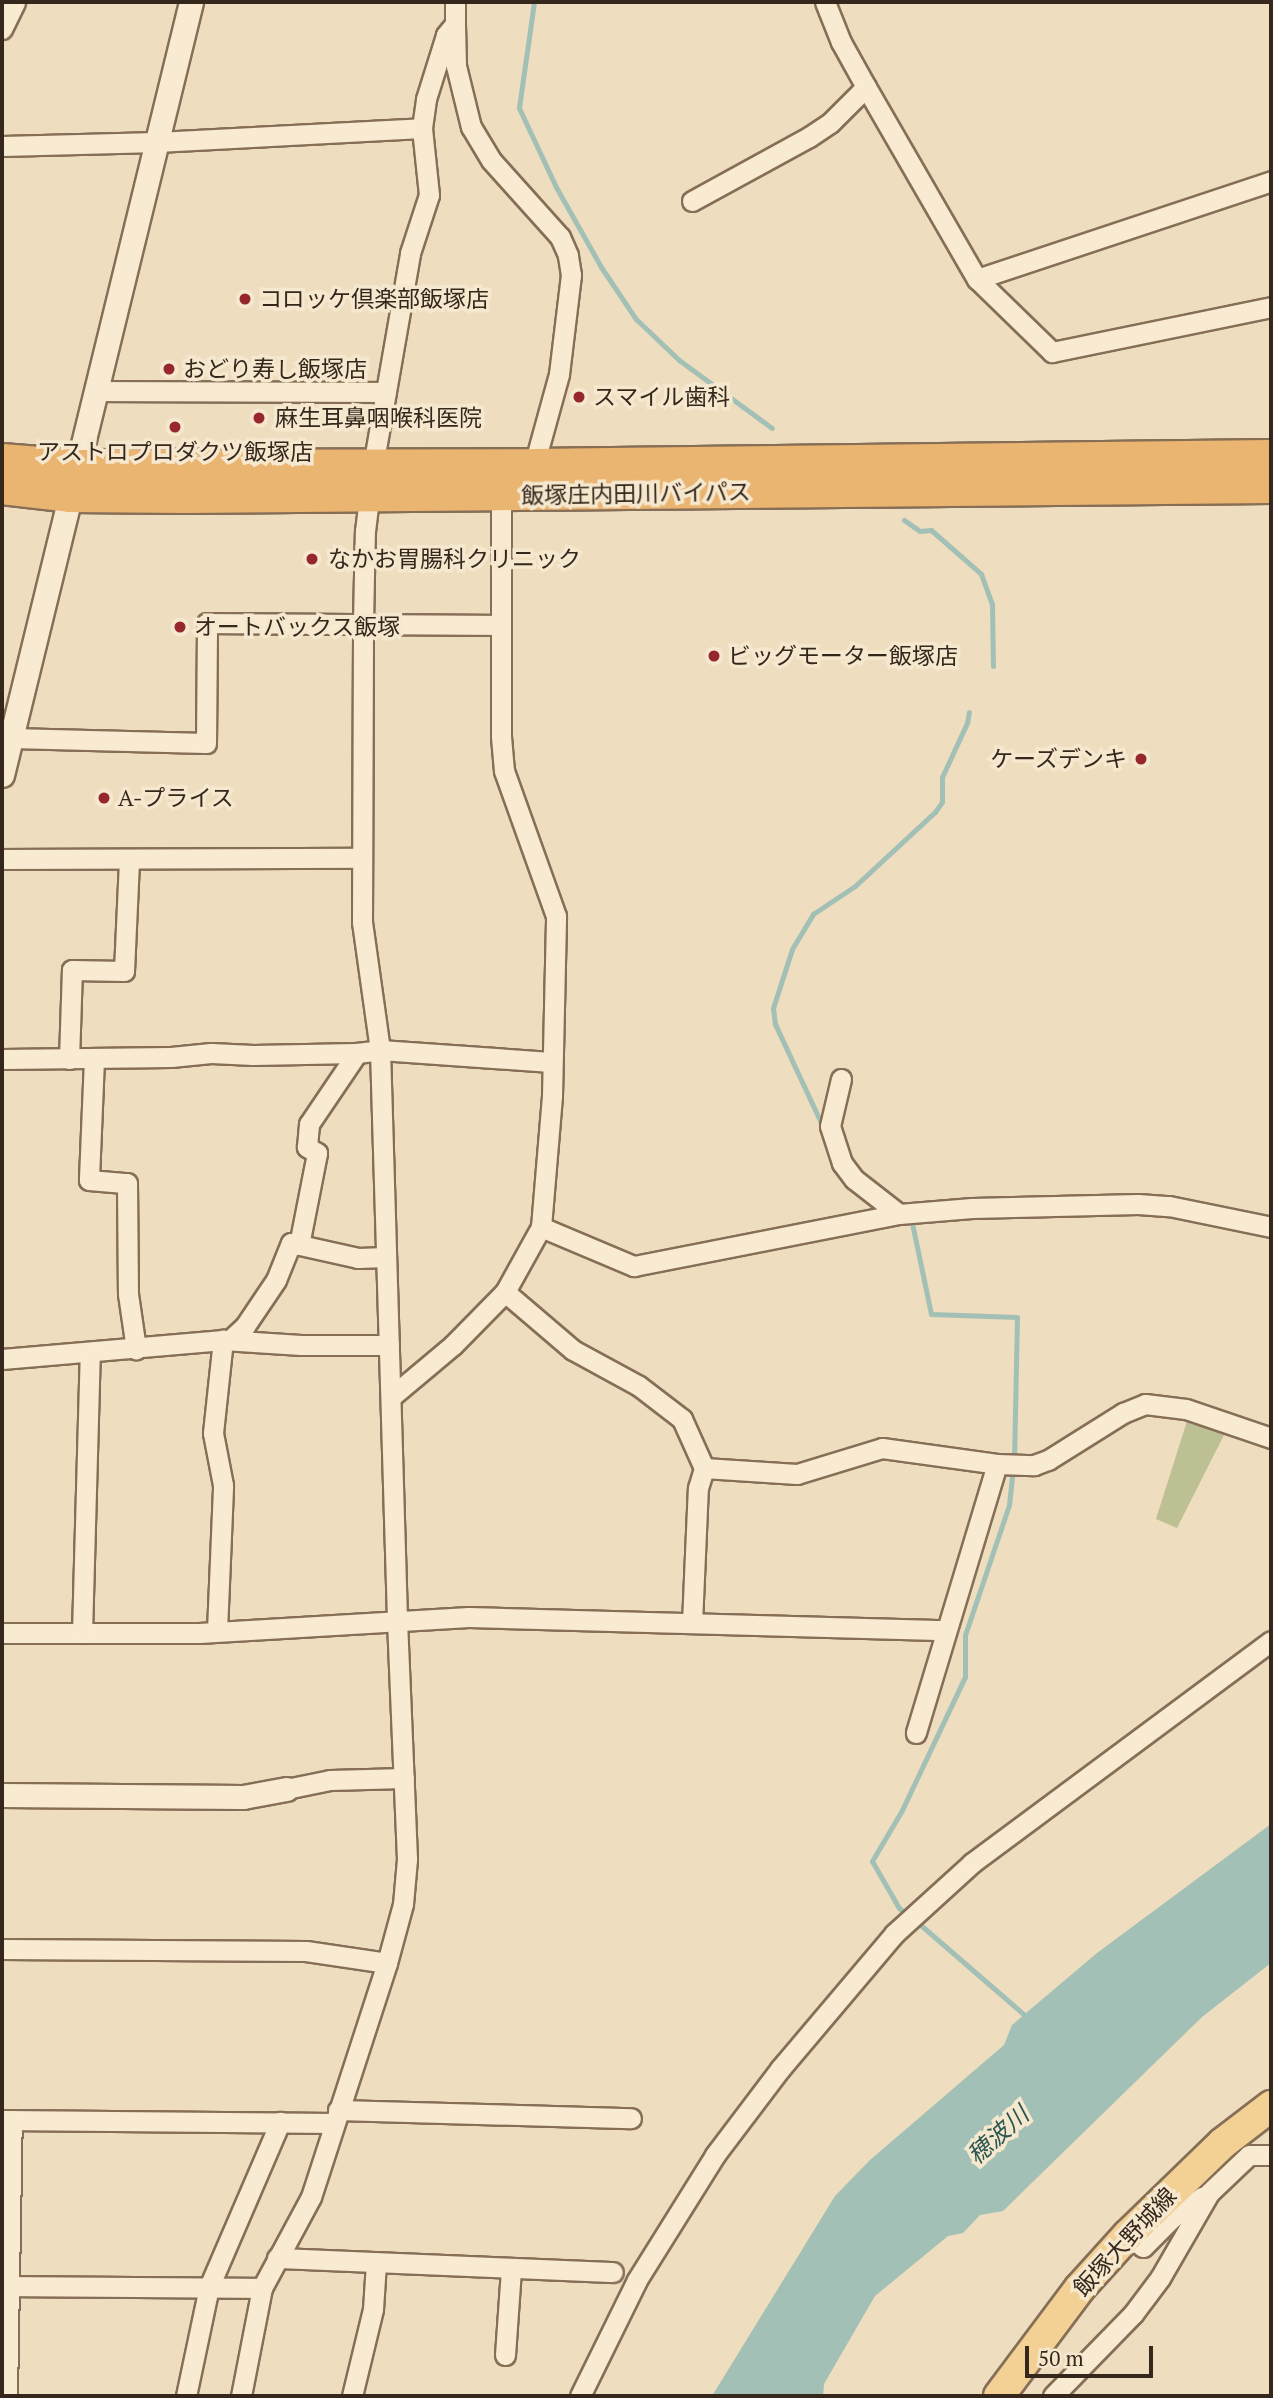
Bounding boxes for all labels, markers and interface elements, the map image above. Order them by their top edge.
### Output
place label: コロッケ倶楽部飯塚店 [259,285,489,313]
marker: コロッケ倶楽部飯塚店 [237,291,253,307]
place label: おどり寿し飯塚店 [183,355,367,383]
marker: おどり寿し飯塚店 [161,361,177,377]
place label: スマイル歯科 [593,383,731,411]
marker: スマイル歯科 [571,389,587,405]
place label: 麻生耳鼻咽喉科医院 [275,404,482,432]
marker: 麻生耳鼻咽喉科医院 [249,408,269,428]
marker: アストロプロダクツ飯塚店 [167,419,183,435]
place label: アストロプロダクツ飯塚店 [37,438,313,466]
street label: 飯塚庄内田川バイパス [521,478,751,510]
place label: なかお胃腸科クリニック [328,545,581,573]
marker: なかお胃腸科クリニック [302,549,322,569]
place label: オートバックス飯塚 [194,613,401,641]
marker: オートバックス飯塚 [172,619,188,635]
place label: ビッグモーター飯塚店 [728,642,958,670]
marker: ビッグモーター飯塚店 [706,648,722,664]
place label: ケーズデンキ [989,745,1127,773]
marker: ケーズデンキ [1133,751,1149,767]
place label: A-プライス [118,784,235,812]
marker: A-プライス [96,790,112,806]
water label: 穂波川 [962,2100,1034,2170]
street label: 飯塚大野城線 [1068,2182,1182,2302]
scale bar [1028,2332,1156,2376]
text: 50 m [1038,2344,1084,2372]

